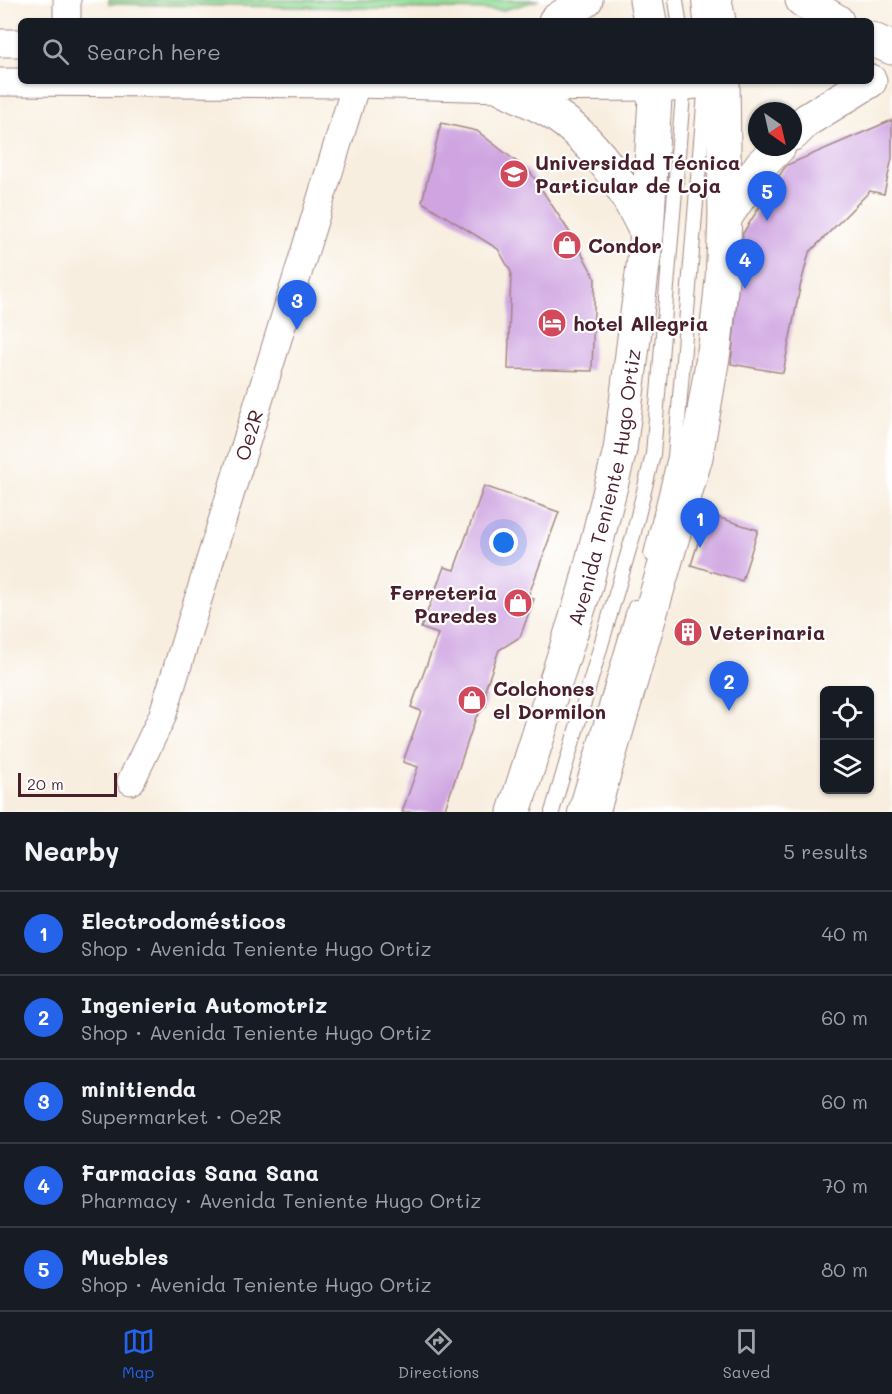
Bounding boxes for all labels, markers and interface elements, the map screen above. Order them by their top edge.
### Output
search box [18,18,874,84]
icon: search [39,35,72,68]
text: Search here [87,37,221,66]
north arrow [748,102,802,156]
place label: Universidad Técnica Particular de Loja [535,149,740,198]
school or university icon: Universidad Técnica Particular de Loja [498,158,530,190]
pin: 5 [748,172,786,221]
shop icon: Condor [551,229,583,261]
place label: Condor [588,232,662,258]
pin: 4 [726,240,764,289]
pin: 3 [278,280,316,330]
hotel icon: hotel Allegria [536,307,568,339]
place label: hotel Allegria [573,310,708,336]
street label: Avenida Teniente Hugo Ortiz [561,347,646,628]
street label: Oe2R [228,406,268,464]
pin: 1 [680,498,720,548]
your location [489,528,518,557]
place label: Ferreteria Paredes [389,579,497,628]
shop icon: Ferreteria Paredes [502,587,534,619]
building icon: Veterinaria [672,616,704,648]
place label: Veterinaria [709,619,825,645]
pin: 2 [710,662,748,711]
place label: Colchones el Dormilon [493,675,606,724]
shop icon: Colchones el Dormilon [456,684,488,716]
map controls [820,686,874,794]
button: locate [820,686,874,740]
button: layers [820,740,874,794]
scale bar [18,770,117,798]
text: 20 m [27,773,64,794]
text: Nearby [24,834,119,868]
text: 5 results [783,838,868,864]
text: Electrodomésticos [81,906,286,935]
text: 1 [39,920,48,946]
text: 40 m [822,920,868,946]
text: Shop · Avenida Teniente Hugo Ortiz [81,935,432,961]
text: Ingenieria Automotriz [81,990,328,1019]
text: 2 [38,1004,49,1030]
text: 60 m [821,1004,868,1030]
text: Shop · Avenida Teniente Hugo Ortiz [81,1019,432,1045]
text: minitienda [81,1074,196,1103]
text: 3 [38,1088,50,1114]
text: 60 m [821,1088,868,1114]
text: Supermarket · Oe2R [81,1103,282,1129]
text: Farmacias Sana Sana [81,1158,319,1187]
text: 4 [37,1172,50,1198]
text: 70 m [822,1172,868,1198]
text: Pharmacy · Avenida Teniente Hugo Ortiz [81,1187,481,1213]
text: Muebles [81,1242,169,1271]
text: 5 [38,1256,49,1282]
text: 80 m [821,1256,868,1282]
text: Shop · Avenida Teniente Hugo Ortiz [81,1271,432,1297]
tab: Map [122,1325,155,1382]
tab: Directions [398,1325,479,1382]
tab: Saved [723,1325,770,1382]

